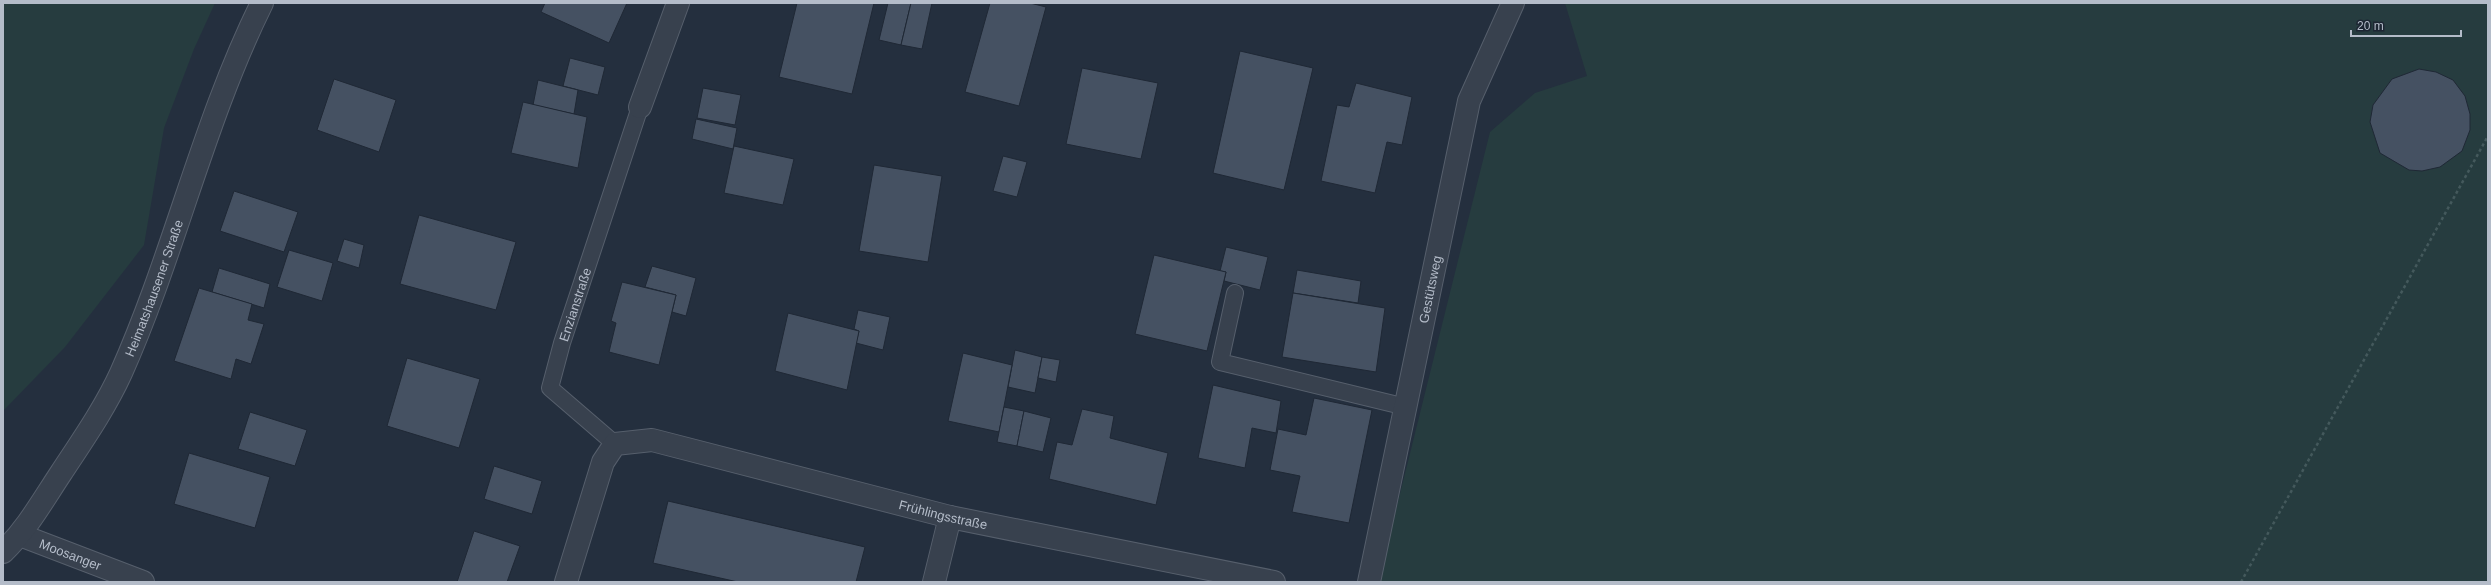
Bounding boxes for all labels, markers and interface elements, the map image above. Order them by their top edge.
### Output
scale bar [2351,12,2461,38]
text: 20 m [2357,19,2384,33]
street label: Heimatshausener Straße [122,218,186,359]
street label: Gestütsweg [1416,254,1445,325]
street label: Enzianstraße [556,266,594,343]
street label: Frühlingsstraße [897,497,989,532]
street label: Moosanger [37,536,104,574]

